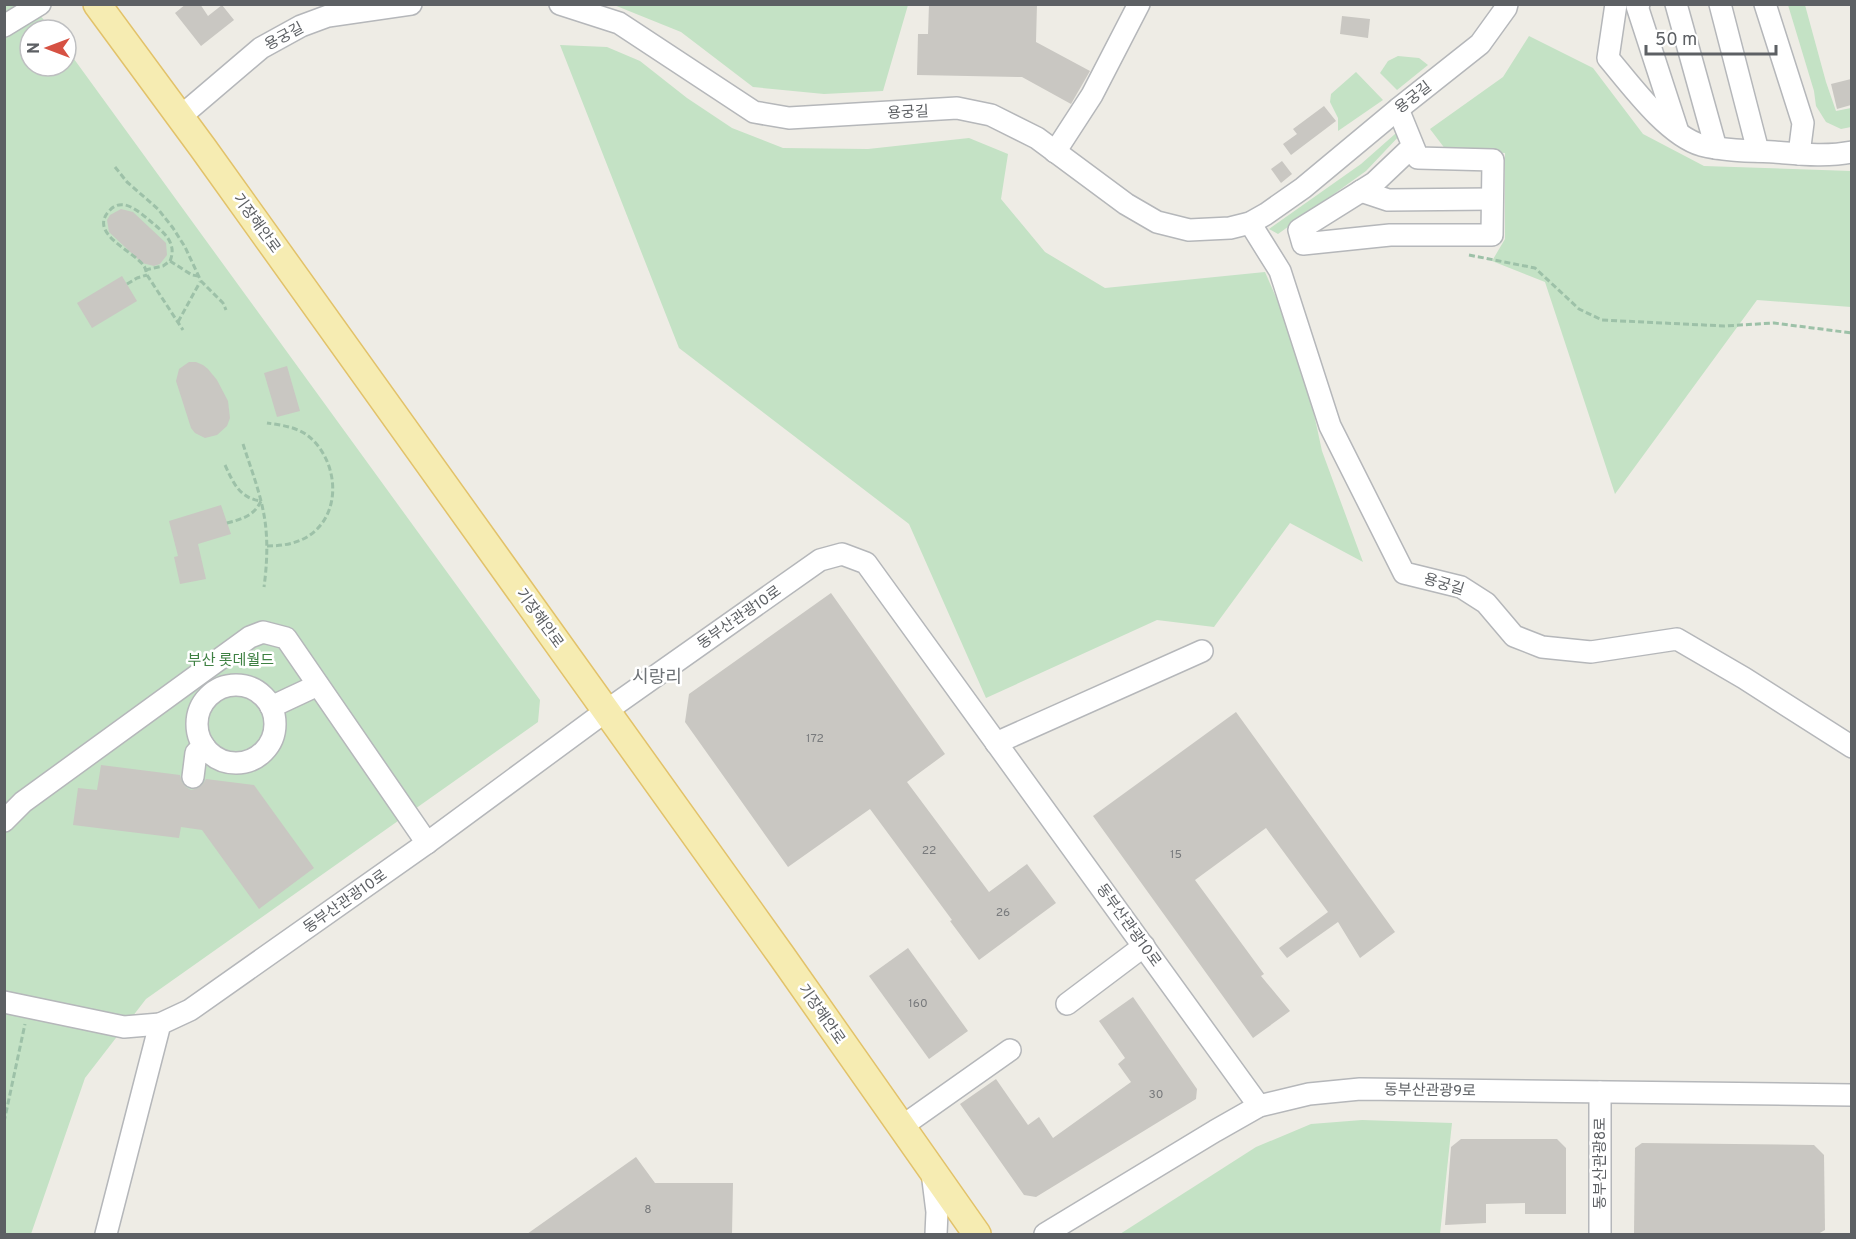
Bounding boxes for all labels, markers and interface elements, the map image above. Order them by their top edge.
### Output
north arrow [18,18,78,78]
scale bar [1646,18,1776,56]
street label: 용궁길 [262,19,307,55]
text: 50 m [1655,29,1697,52]
text: N [25,42,45,54]
street label: 용궁길 [1392,78,1436,118]
street label: 용궁길 [887,103,929,124]
street label: 기장해안로 [228,190,284,257]
street label: 용궁길 [1421,570,1466,601]
street label: 동부산관광10로 [694,582,785,654]
street label: 기장해안로 [511,585,567,652]
park label: 부산 롯데월드 [188,652,274,671]
district label: 시랑리 [632,667,682,690]
house number: 172 [806,731,824,747]
house number: 22 [922,843,936,859]
house number: 15 [1170,847,1182,863]
street label: 동부산관광10로 [300,866,391,938]
street label: 동부산관광10로 [1091,881,1164,971]
house number: 26 [996,905,1010,921]
street label: 기장해안로 [793,981,848,1049]
house number: 160 [908,996,928,1012]
street label: 동부산관광9로 [1384,1081,1476,1102]
house number: 30 [1149,1087,1163,1103]
street label: 동부산관광8로 [1592,1117,1611,1209]
house number: 8 [644,1202,652,1218]

